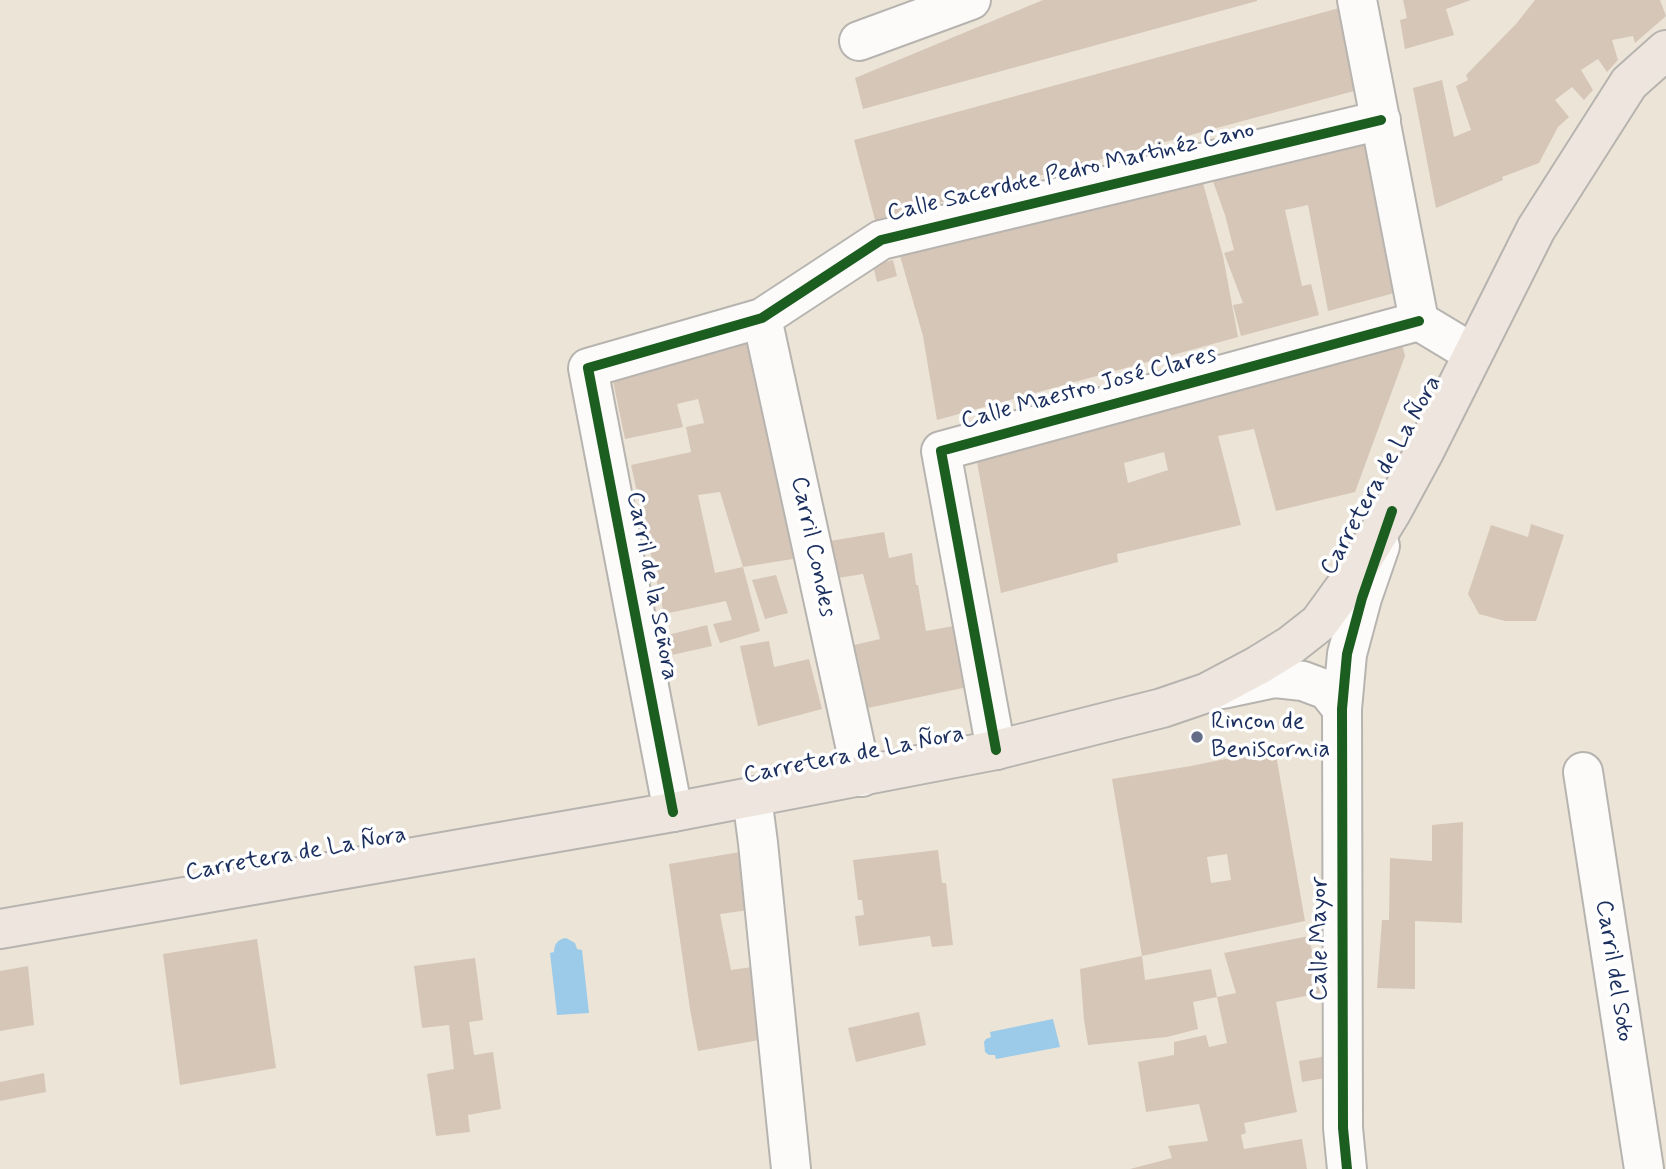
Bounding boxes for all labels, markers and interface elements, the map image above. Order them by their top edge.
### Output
street label: Calle Sacerdote Pedro Martinéz Cano [885,117,1257,229]
street label: Calle Maestro José Clares [958,341,1220,437]
street label: Carretera de La Ñora [1315,371,1449,581]
street label: Carril Condes [783,474,841,620]
street label: Carril de la Señora [619,489,683,683]
place label: Rincon de Beniscornia [1211,709,1330,765]
street label: Carretera de La Ñora [741,721,967,791]
marker: Rincon de Beniscornia [1189,729,1205,745]
street label: Carretera de La Ñora [183,821,409,889]
street label: Calle Mayor [1307,877,1335,1001]
street label: Carril del Soto [1588,898,1638,1044]

